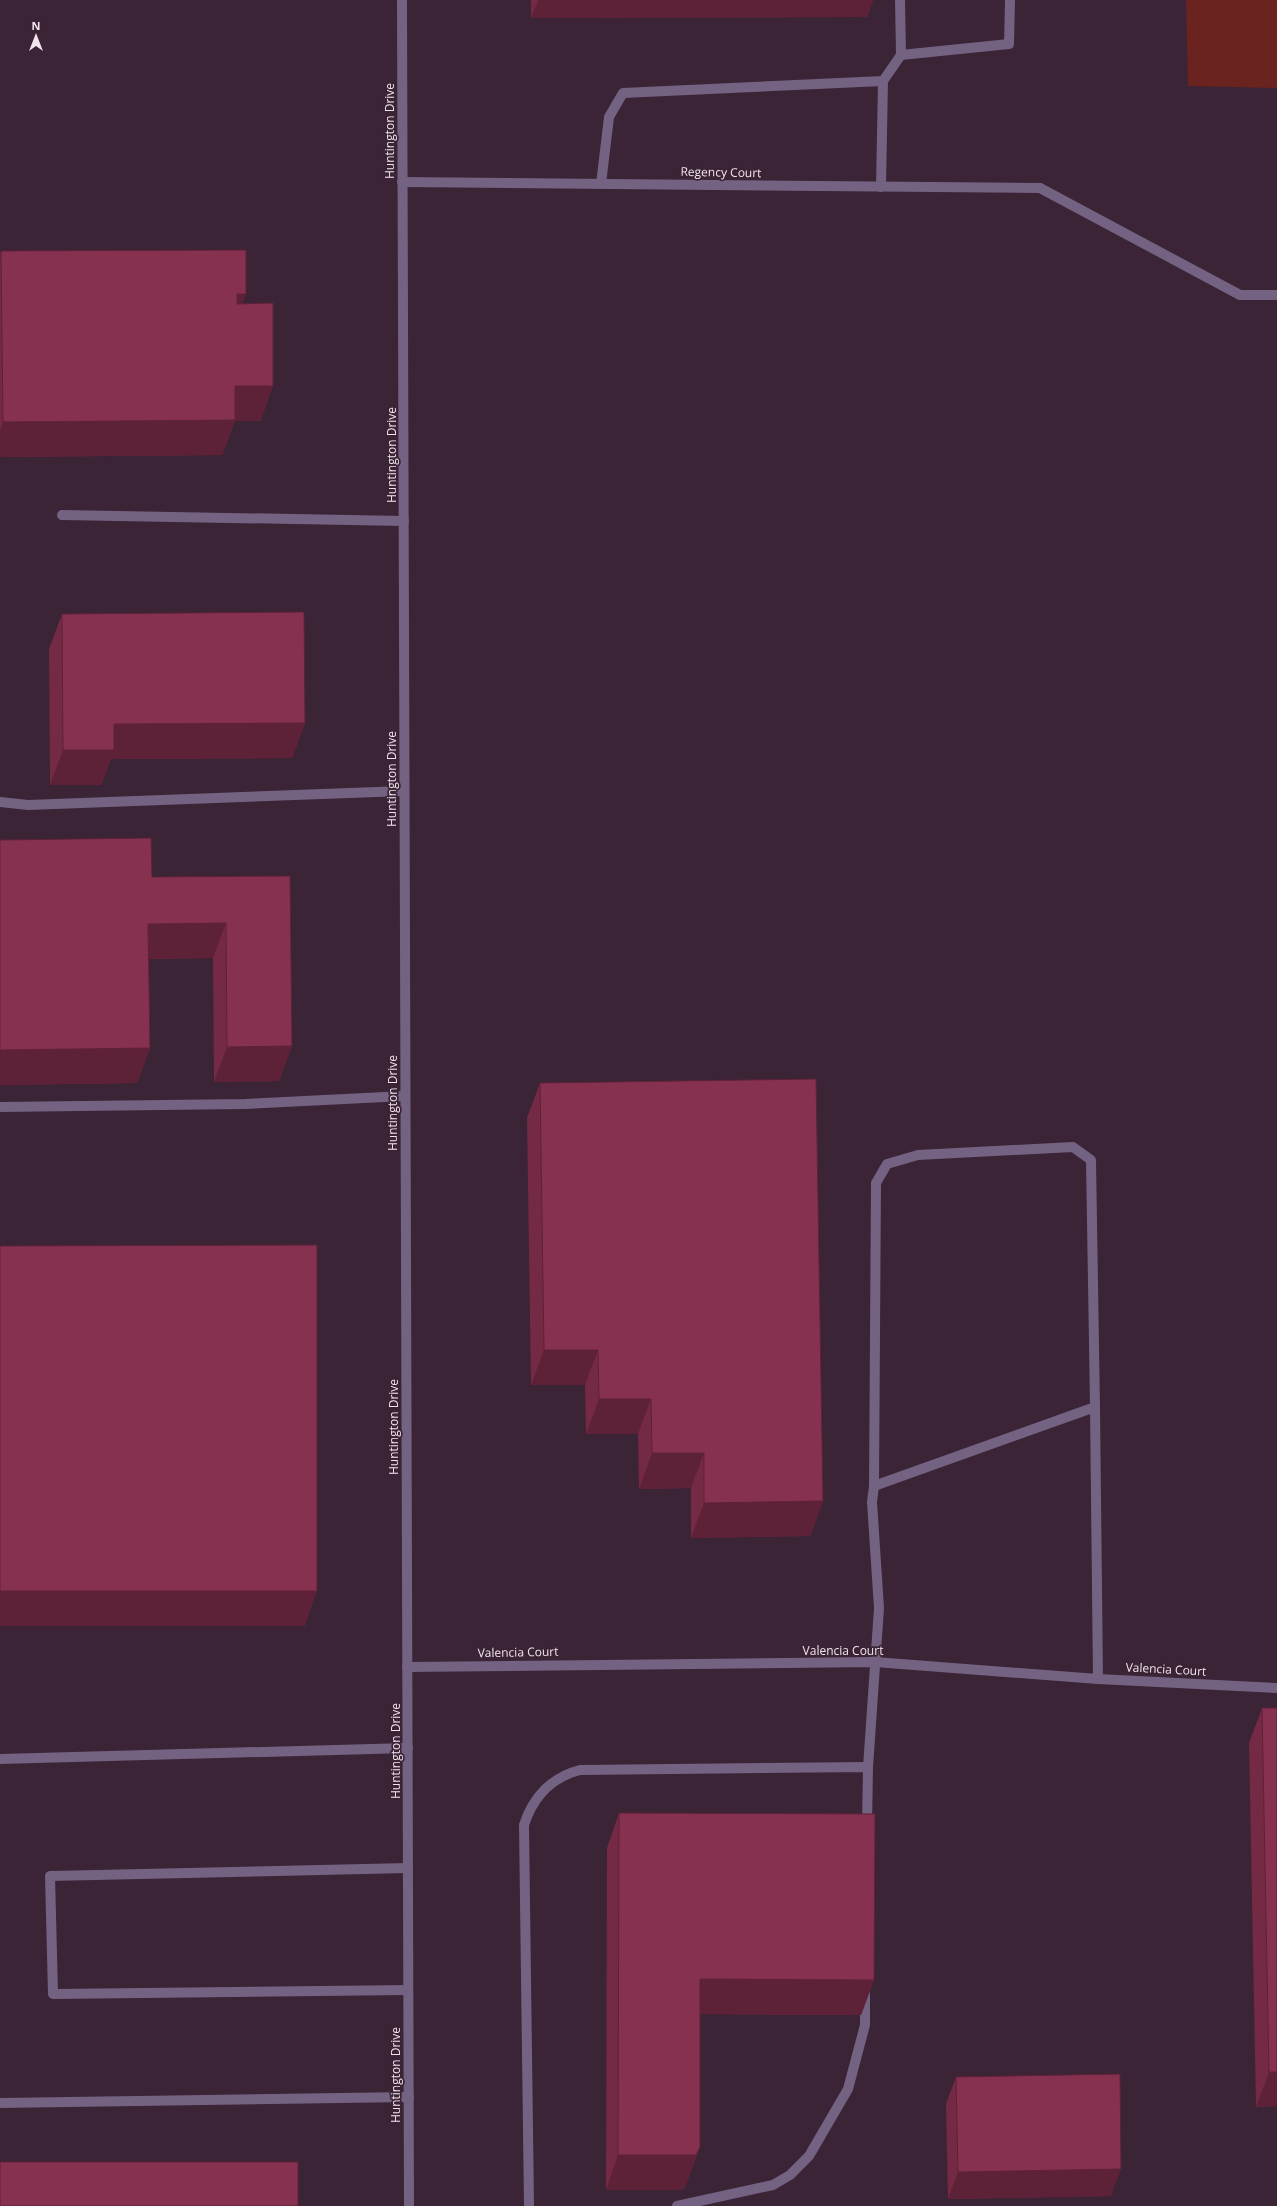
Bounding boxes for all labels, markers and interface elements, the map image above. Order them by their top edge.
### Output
north arrow [16,16,56,56]
text: N [32,18,40,33]
street label: Huntington Drive [381,83,398,179]
street label: Regency Court [680,163,762,181]
street label: Huntington Drive [383,407,400,503]
street label: Huntington Drive [383,731,400,827]
street label: Huntington Drive [384,1055,401,1151]
street label: Huntington Drive [385,1379,402,1475]
street label: Valencia Court [803,1642,883,1659]
street label: Valencia Court [477,1643,559,1661]
street label: Valencia Court [1125,1658,1207,1680]
street label: Huntington Drive [387,1703,404,1799]
street label: Huntington Drive [387,2027,404,2123]

